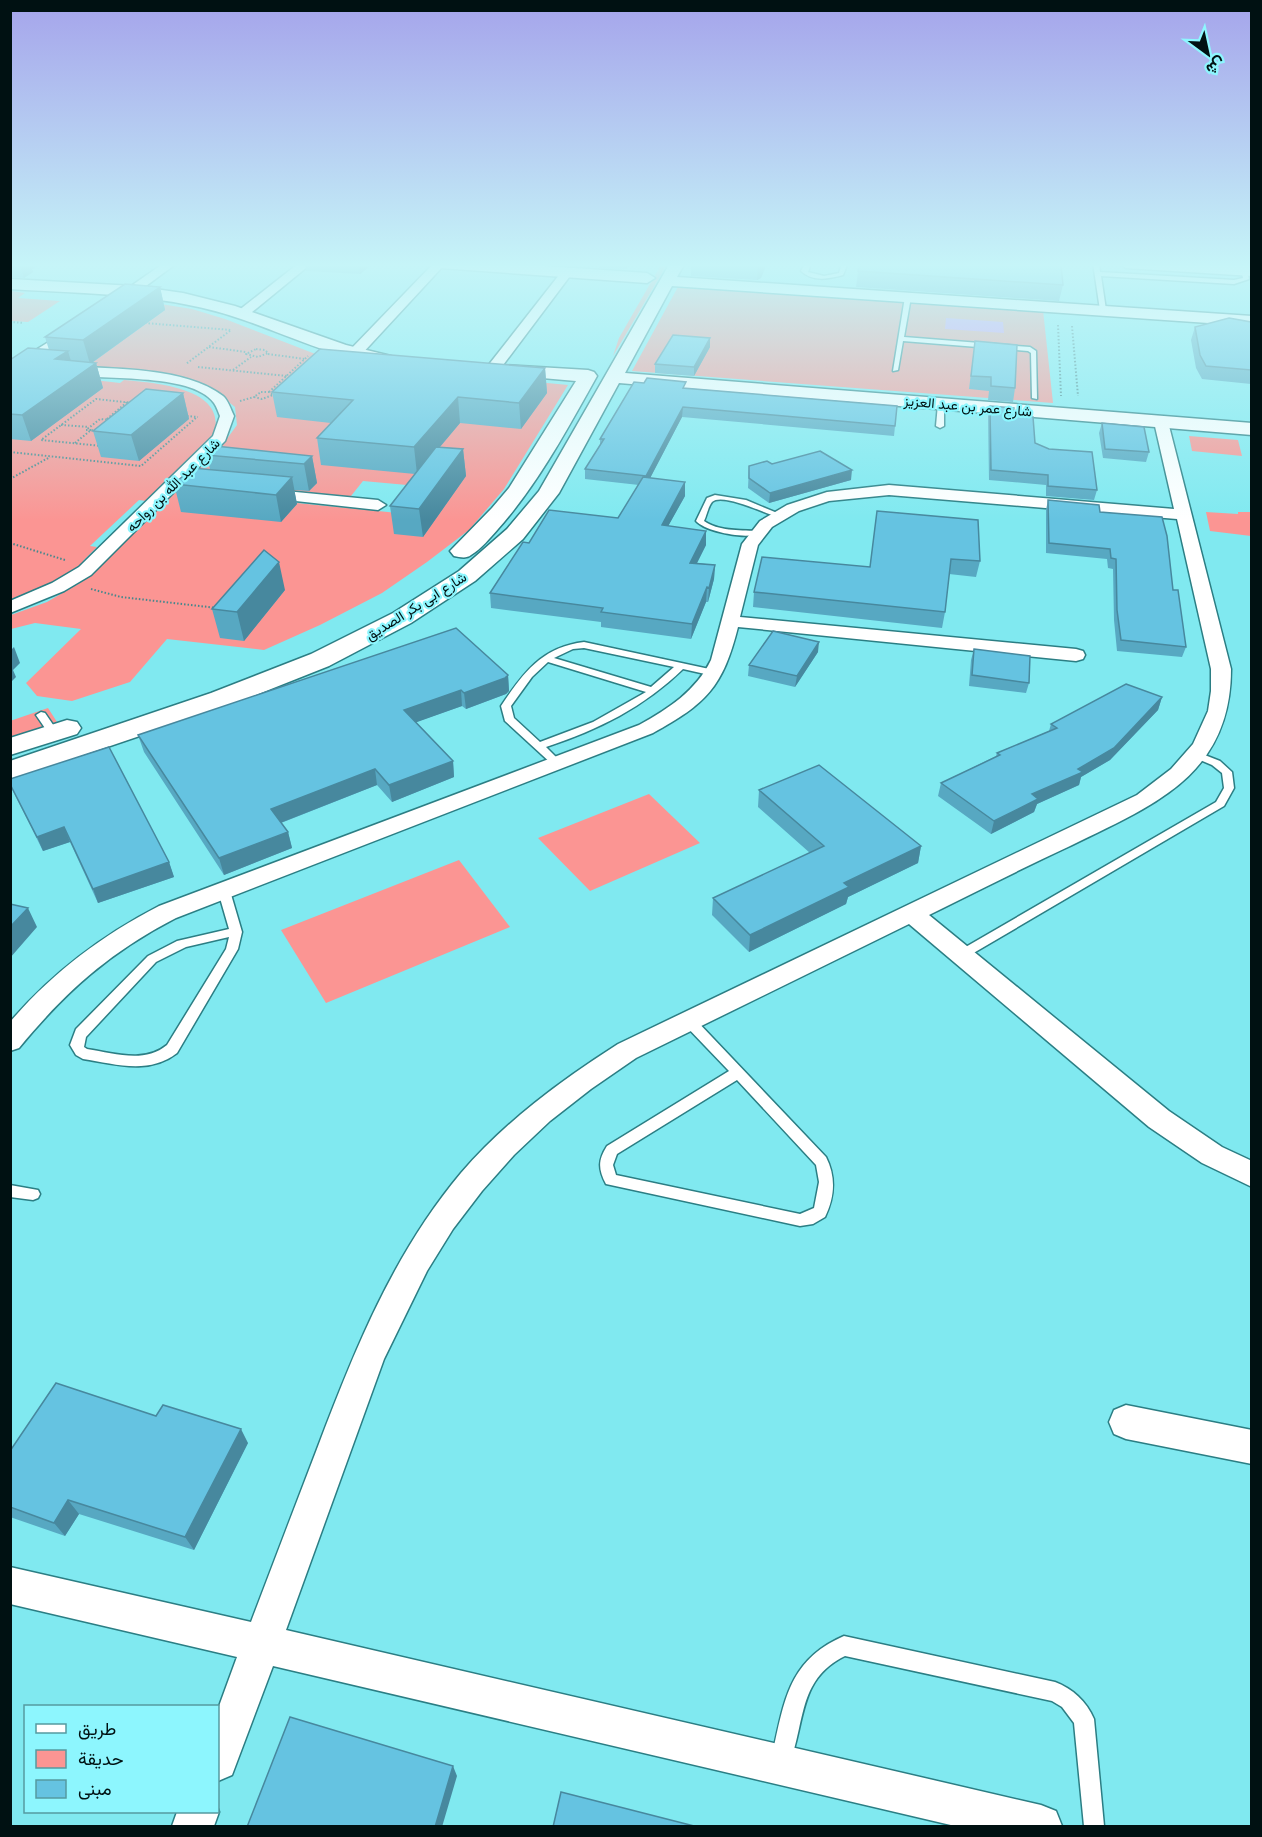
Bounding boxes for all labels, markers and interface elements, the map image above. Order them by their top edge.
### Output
north arrow [1178,24,1238,84]
text: ش [1202,52,1230,80]
street label: شارع عمر بن عبد العزيز [902,391,1033,423]
street label: شارع عبد الله بن رواحه [122,434,225,537]
street label: شارع ابى بكر الصديق [362,568,471,646]
legend [24,1705,219,1813]
text: طريق [78,1717,116,1741]
text: حديقة [78,1747,124,1771]
text: مبنى [78,1777,112,1801]

